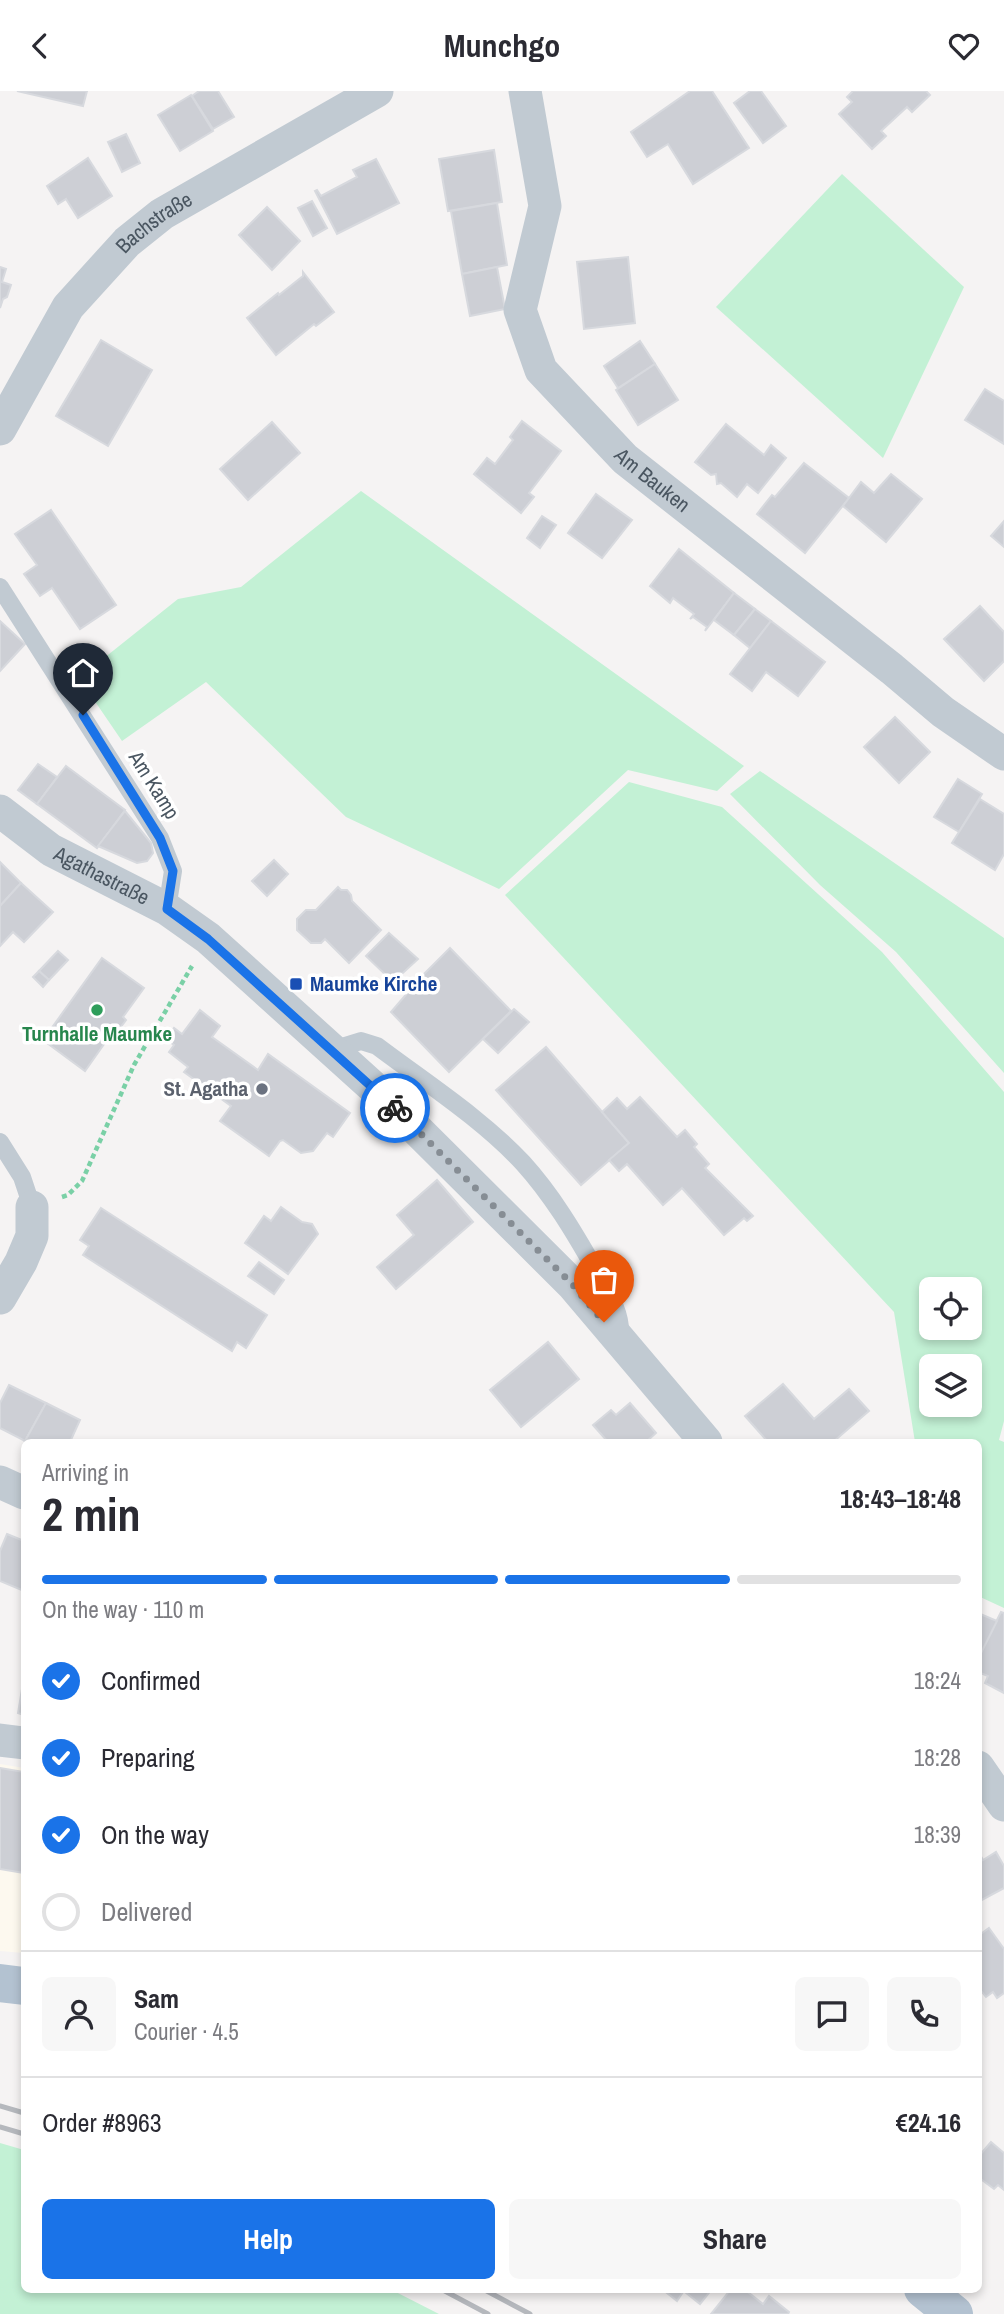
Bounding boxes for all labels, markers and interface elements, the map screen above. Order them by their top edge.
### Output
text: Munchgo [444,24,560,67]
icon: back [21,27,59,65]
icon: heart [945,27,983,65]
street label: Bachstraße [109,185,197,259]
street label: Am Bauken [607,441,696,519]
pin [53,643,113,715]
icon: home [64,654,102,692]
street label: Am Kamp [122,744,187,824]
street label: Agathastraße [48,838,155,912]
place label: Maumke Kirche [310,969,437,998]
marker: Maumke Kirche [288,976,304,992]
marker: Turnhalle Maumke [89,1002,105,1018]
place label: Turnhalle Maumke [22,1019,172,1048]
courier [360,1073,430,1143]
place label: St. Agatha [163,1074,248,1103]
marker: St. Agatha [254,1081,270,1097]
icon: bike [376,1089,414,1127]
pin [574,1250,634,1322]
icon: bag [585,1261,623,1299]
map controls [919,1277,982,1417]
button: locate [919,1277,982,1340]
button: layers [919,1354,982,1417]
text: Arriving in [42,1457,129,1488]
text: 18:43–18:48 [840,1481,961,1516]
text: 2 min [42,1483,141,1545]
text: On the way · 110 m [42,1594,204,1625]
icon: check [42,1662,80,1700]
text: Confirmed [101,1663,201,1698]
text: 18:24 [914,1665,961,1696]
icon: check [42,1739,80,1777]
text: Preparing [101,1740,195,1775]
text: 18:28 [914,1742,961,1773]
icon: check [42,1816,80,1854]
text: On the way [101,1817,209,1852]
text: 18:39 [914,1819,961,1850]
text: Delivered [101,1894,192,1929]
button: person [42,1977,116,2051]
button: chat [795,1977,869,2051]
button: phone [887,1977,961,2051]
text: Sam [134,1981,179,2016]
text: Courier · 4.5 [134,2016,239,2047]
text: Order #8963 [42,2105,162,2140]
text: €24.16 [896,2105,961,2140]
button: Help [42,2199,495,2279]
button: Share [509,2199,961,2279]

